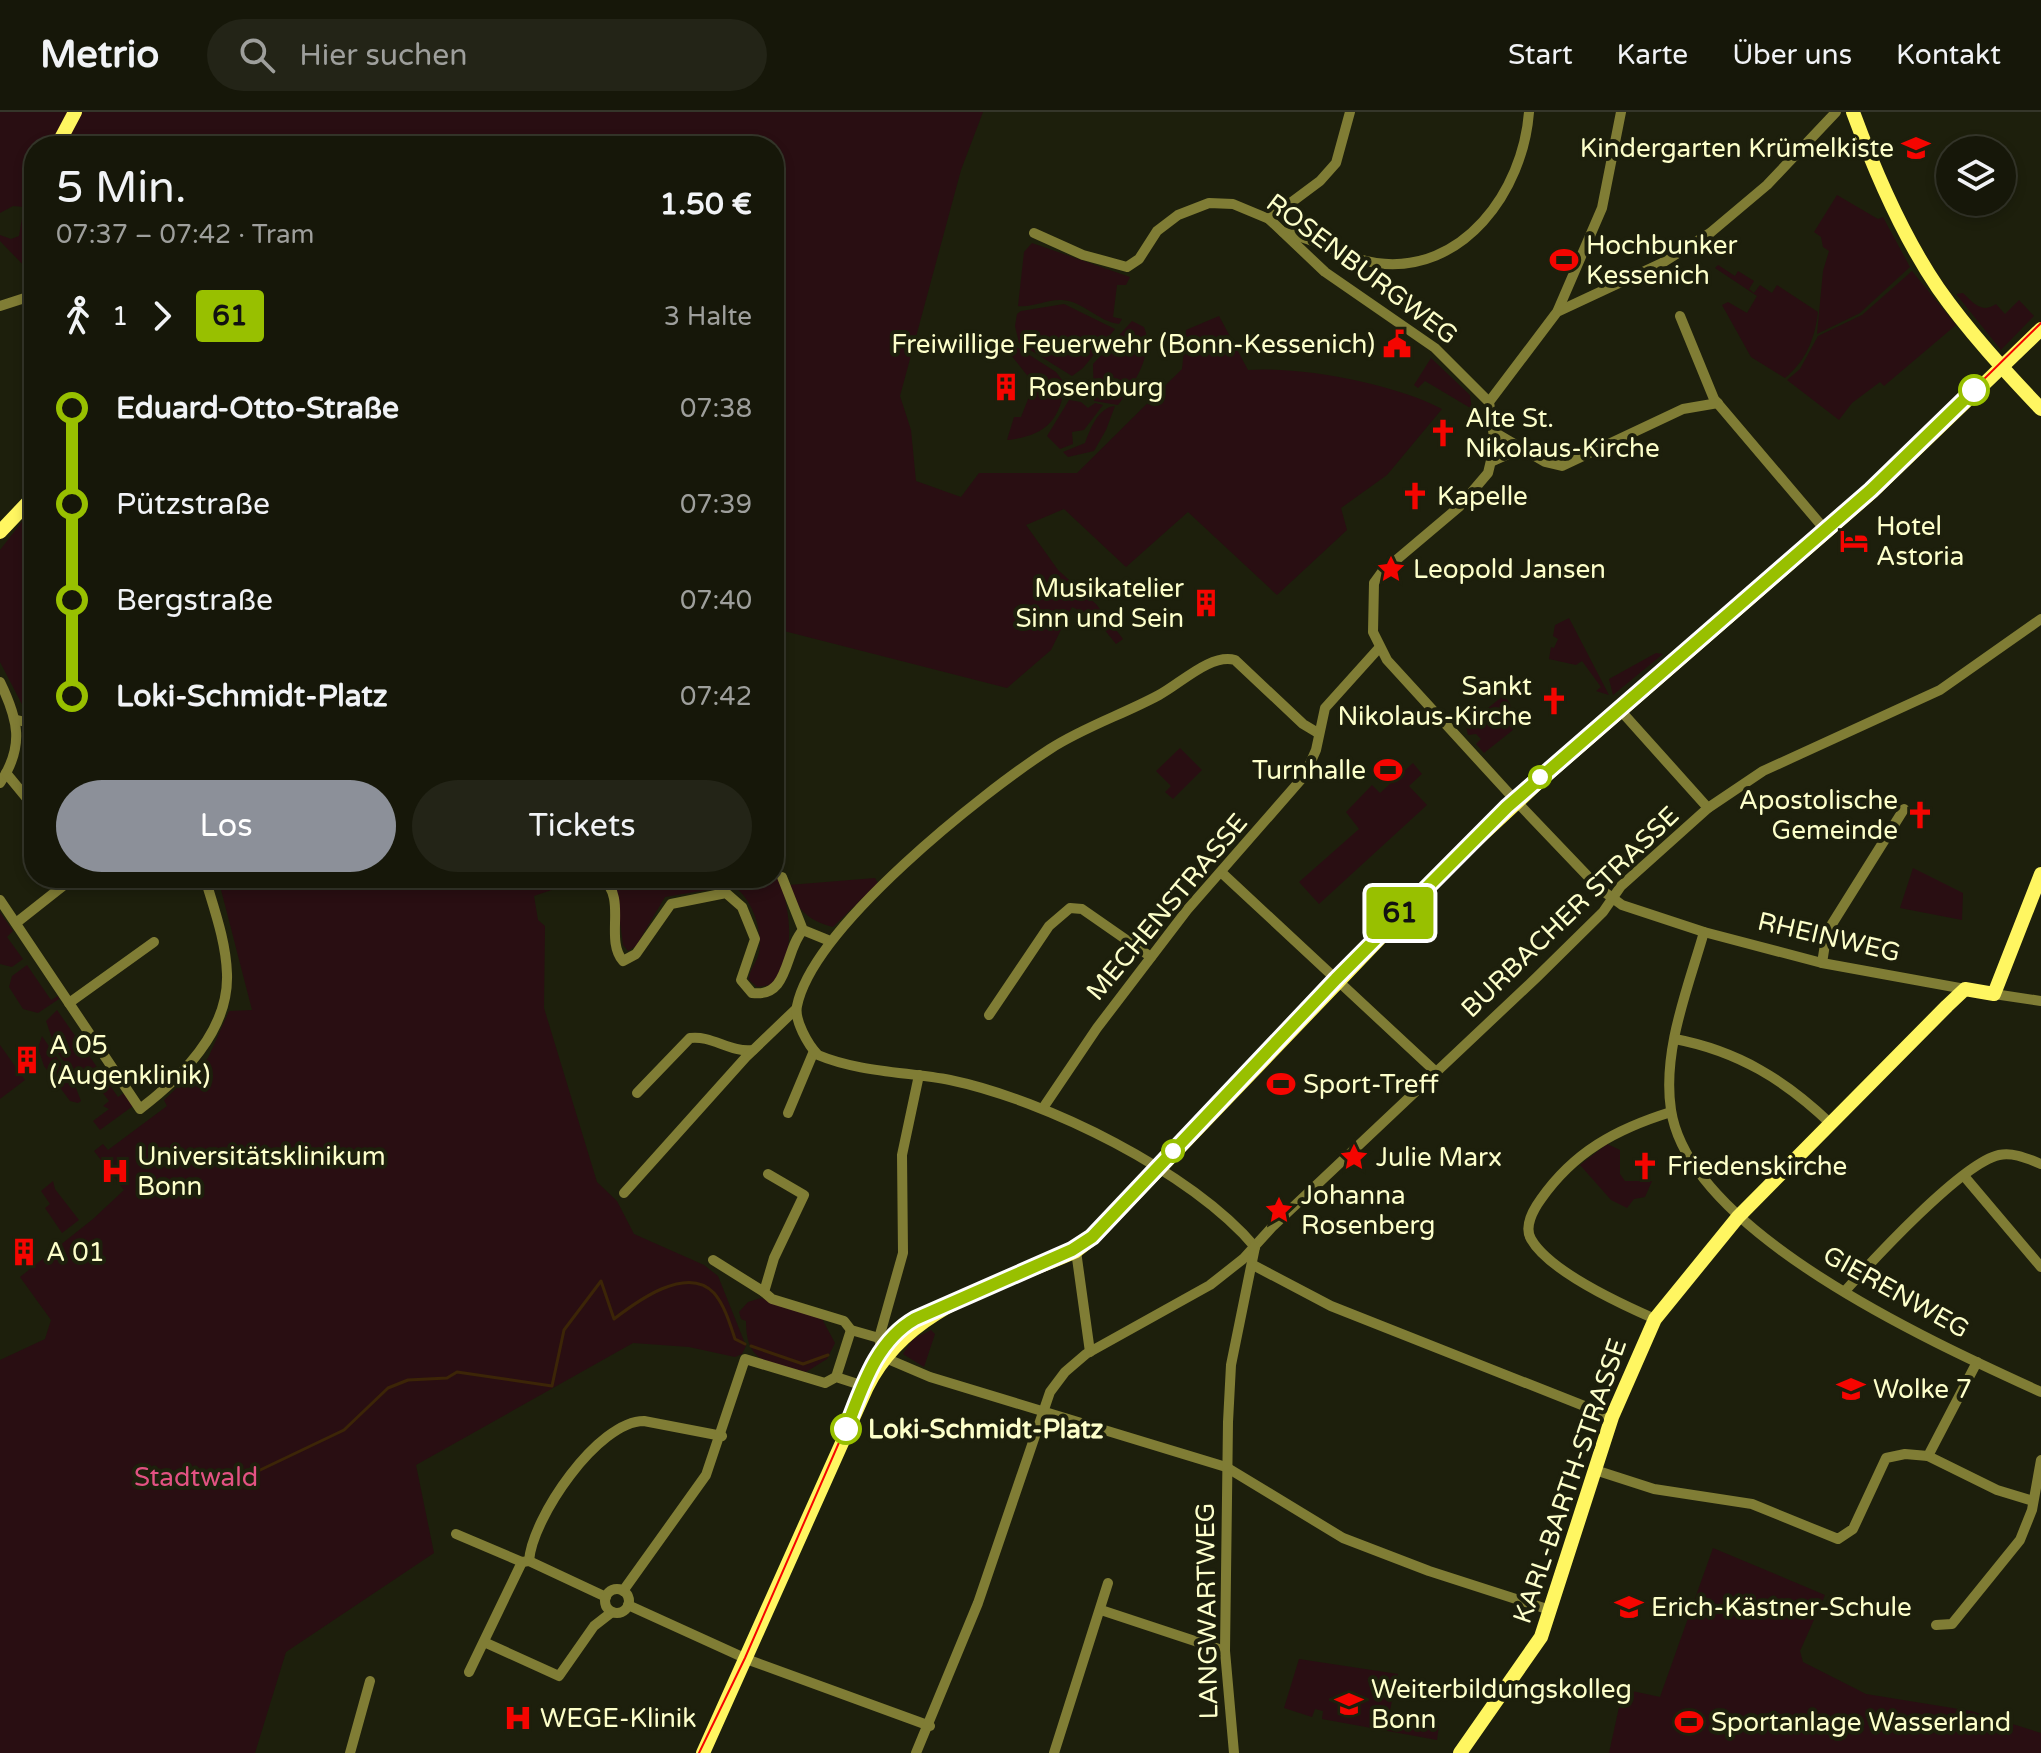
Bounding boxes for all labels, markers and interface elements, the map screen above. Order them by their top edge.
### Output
search box [207,19,767,91]
text: Metrio [40,32,159,78]
icon: search [235,33,279,77]
text: Hier suchen [299,37,468,74]
text: Start [1508,38,1573,72]
text: Karte [1617,38,1688,72]
text: Über uns [1732,38,1852,72]
text: Kontakt [1896,38,2001,72]
place label: Kindergarten Krümelkiste [1580,133,1894,164]
school or university icon: Kindergarten Krümelkiste [1901,133,1931,163]
map controls [1936,136,2016,216]
button: layers [1936,136,2016,216]
text: 5 Min. [56,162,186,215]
text: 1.50 € [659,186,752,223]
street label: ROSENBURGWEG [1260,187,1464,351]
text: 07:37 – 07:42 · Tram [56,219,314,250]
place label: Hochbunker Kessenich [1586,230,1737,291]
sports icon: Hochbunker Kessenich [1549,245,1579,275]
icon: walk [56,294,100,338]
icon: forward [140,294,184,338]
text: 61 [212,299,248,333]
text: 1 [112,301,128,332]
text: 3 Halte [664,301,752,332]
place label: Freiwillige Feuerwehr (Bonn-Kessenich) [891,329,1375,360]
public building icon: Freiwillige Feuerwehr (Bonn-Kessenich) [1382,329,1412,359]
building icon: Rosenburg [991,372,1021,402]
place label: Rosenburg [1028,372,1164,403]
unlabelled marker [1959,375,1989,405]
text: Eduard-Otto-Straße [116,390,399,427]
text: 07:38 [680,393,752,424]
place label: Alte St. Nikolaus-Kirche [1465,403,1660,464]
church icon: Alte St. Nikolaus-Kirche [1428,418,1458,448]
church icon: Kapelle [1400,481,1430,511]
place label: Kapelle [1437,481,1528,512]
text: Pützstraße [116,486,270,523]
text: 07:39 [680,489,752,520]
place label: Hotel Astoria [1876,511,1964,572]
hotel icon: Hotel Astoria [1839,526,1869,556]
place icon: Leopold Jansen [1376,554,1406,584]
place label: Leopold Jansen [1413,554,1606,585]
place label: Musikatelier Sinn und Sein [1015,573,1184,634]
text: Bergstraße [116,582,273,619]
text: 07:40 [680,585,752,616]
building icon: Musikatelier Sinn und Sein [1191,588,1221,618]
place label: Sankt Nikolaus-Kirche [1337,671,1532,732]
text: Loki-Schmidt-Platz [116,678,388,715]
text: 07:42 [680,681,752,712]
church icon: Sankt Nikolaus-Kirche [1539,686,1569,716]
place label: Turnhalle [1252,755,1366,786]
sports icon: Turnhalle [1373,755,1403,785]
unlabelled marker [1529,766,1551,788]
button: Los [56,780,396,872]
button: Tickets [412,780,752,872]
place label: Apostolische Gemeinde [1739,785,1898,846]
street label: BURBACHER STRASSE [1455,800,1685,1024]
church icon: Apostolische Gemeinde [1905,800,1935,830]
street label: MECHENSTRASSE [1080,807,1254,1007]
line badge: 61 [1364,887,1436,939]
text: 61 [1382,896,1418,930]
street label: RHEINWEG [1755,906,1903,968]
place label: A 05 (Augenklinik) [49,1030,210,1091]
building icon: A 05 (Augenklinik) [12,1045,42,1075]
sports icon: Sport-Treff [1266,1069,1296,1099]
place label: Sport-Treff [1303,1069,1439,1100]
unlabelled marker [1162,1140,1184,1162]
place label: Universitätsklinikum Bonn [137,1141,386,1202]
place icon: Julie Marx [1339,1142,1369,1172]
place label: Julie Marx [1376,1142,1502,1173]
church icon: Friedenskirche [1630,1151,1660,1181]
place label: Friedenskirche [1667,1151,1847,1182]
hospital icon: Universitätsklinikum Bonn [100,1156,130,1186]
place label: Johanna Rosenberg [1301,1180,1435,1241]
place icon: Johanna Rosenberg [1264,1195,1294,1225]
building icon: A 01 [9,1237,39,1267]
place label: A 01 [46,1237,105,1268]
street label: GIERENWEG [1818,1239,1974,1345]
street label: KARL-BARTH-STRASSE [1507,1334,1633,1628]
school or university icon: Wolke 7 [1836,1374,1866,1404]
place label: Wolke 7 [1873,1374,1972,1405]
marker: Loki-Schmidt-Platz [831,1414,861,1444]
place label: Loki-Schmidt-Platz [868,1414,1104,1445]
park label: Stadtwald [134,1462,258,1493]
street label: LANGWARTWEG [1190,1502,1224,1720]
school or university icon: Erich-Kästner-Schule [1614,1592,1644,1622]
place label: Erich-Kästner-Schule [1651,1592,1912,1623]
place label: Weiterbildungskolleg Bonn [1371,1674,1632,1735]
school or university icon: Weiterbildungskolleg Bonn [1334,1689,1364,1719]
hospital icon: WEGE-Klinik [503,1703,533,1733]
place label: WEGE-Klinik [540,1703,696,1734]
sports icon: Sportanlage Wasserland [1674,1707,1704,1737]
place label: Sportanlage Wasserland [1711,1707,2011,1738]

